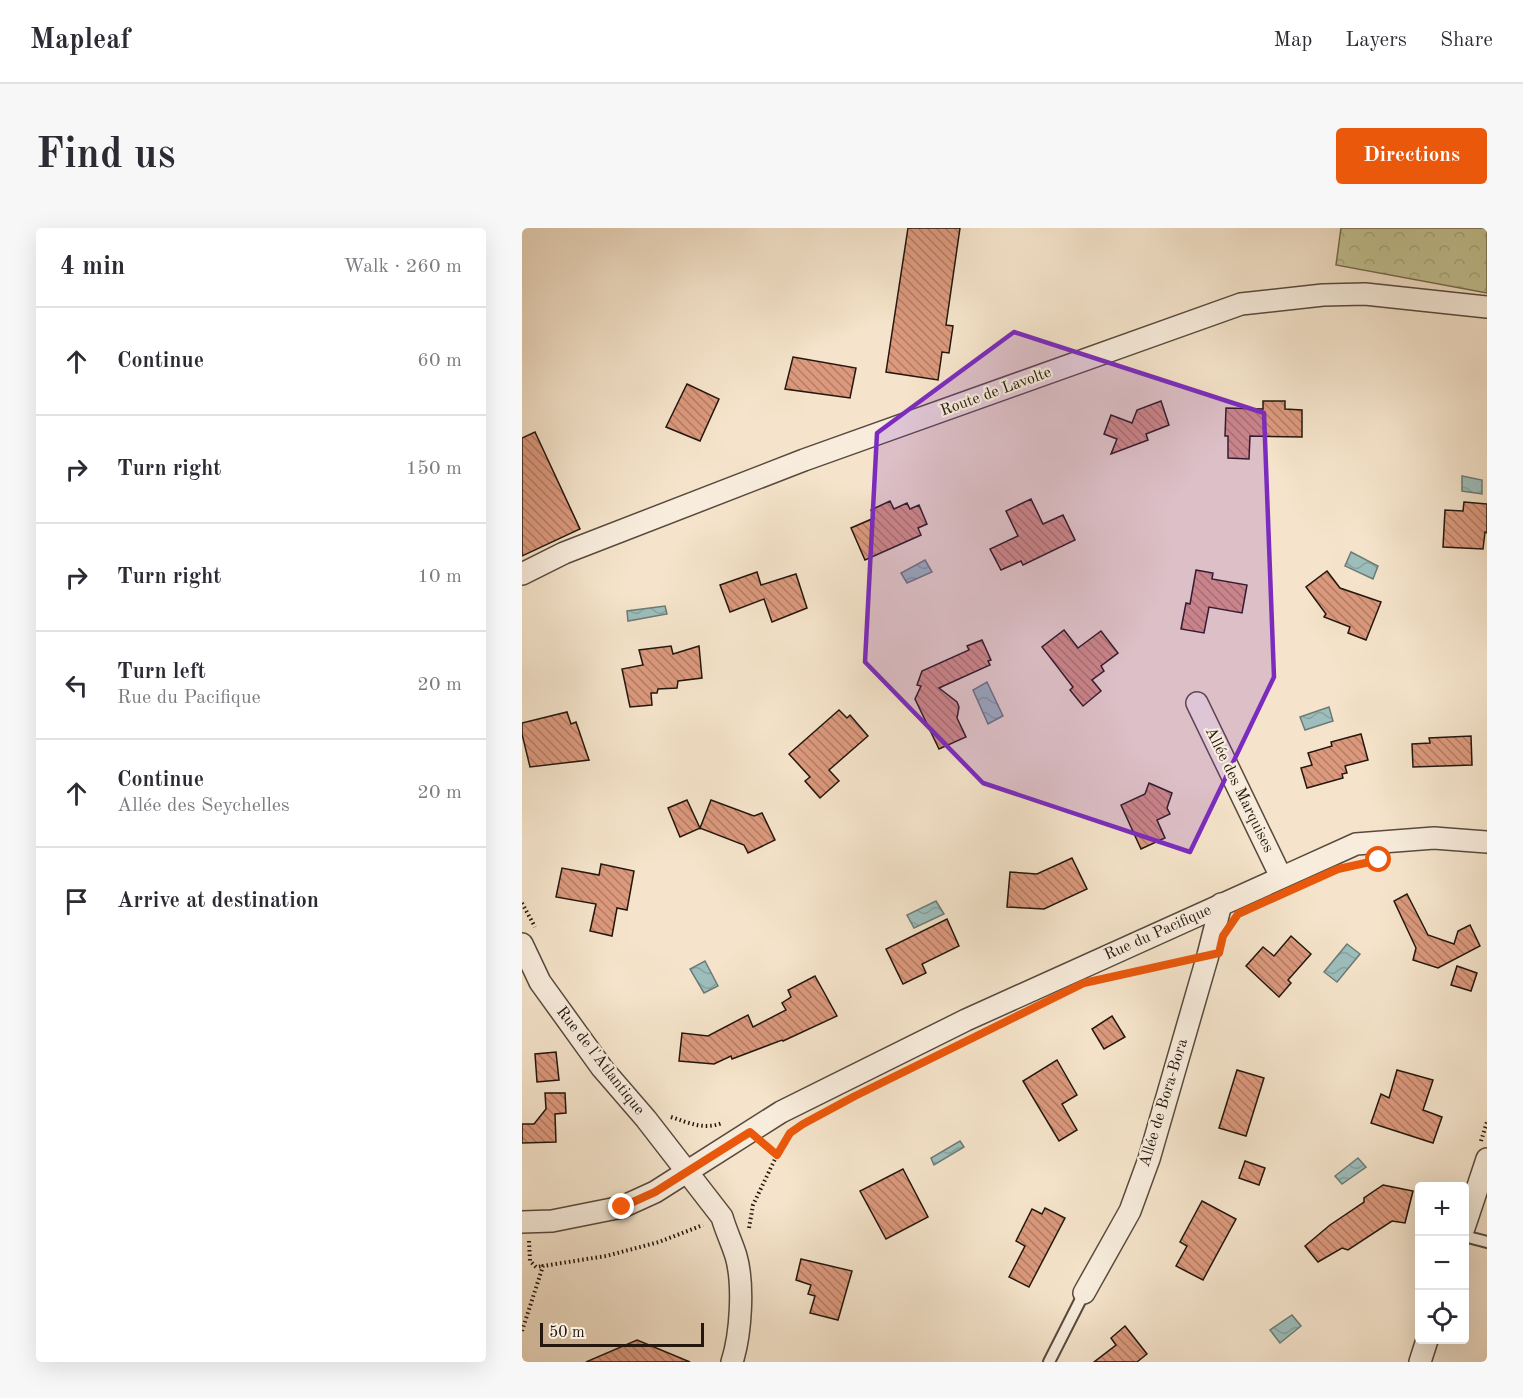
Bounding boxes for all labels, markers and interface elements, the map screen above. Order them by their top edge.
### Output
text: Mapleaf [30,27,130,55]
text: Map [1273,30,1312,51]
text: Layers [1345,30,1407,51]
text: Share [1440,30,1493,51]
button: Directions [1336,128,1487,184]
text: Find us [36,135,175,177]
text: 4 min [60,254,125,280]
text: Walk · 260 m [343,257,462,277]
icon: ahead [60,345,93,378]
text: Continue [117,350,204,372]
text: 60 m [417,351,462,371]
street label: Route de Lavolte [938,365,1054,419]
icon: right [60,453,93,486]
text: Turn right [117,458,221,480]
text: 150 m [406,459,462,479]
icon: right [60,561,93,594]
text: Turn right [117,566,221,588]
text: 10 m [417,567,462,587]
text: Turn left [117,661,206,683]
icon: left [60,669,93,702]
text: 20 m [417,675,462,695]
text: Rue du Pacifique [117,688,261,708]
street label: Allée des Marquises [1202,725,1276,855]
text: Continue [117,769,204,791]
icon: ahead [60,777,93,810]
text: 20 m [417,783,462,803]
text: Allée des Seychelles [117,796,290,816]
route start [1365,846,1391,872]
icon: arrive [60,885,93,918]
text: Arrive at destination [117,890,319,912]
street label: Rue du Pacifique [1102,902,1214,964]
street label: Rue de l'Atlantique [553,1004,647,1118]
street label: Allée de Bora-Bora [1137,1037,1191,1169]
map controls [1415,1182,1469,1344]
button: + [1415,1182,1469,1236]
route end [608,1193,634,1219]
button: − [1415,1236,1469,1290]
button: locate [1415,1290,1469,1344]
scale bar [540,1320,704,1348]
text: 50 m [549,1325,585,1341]

